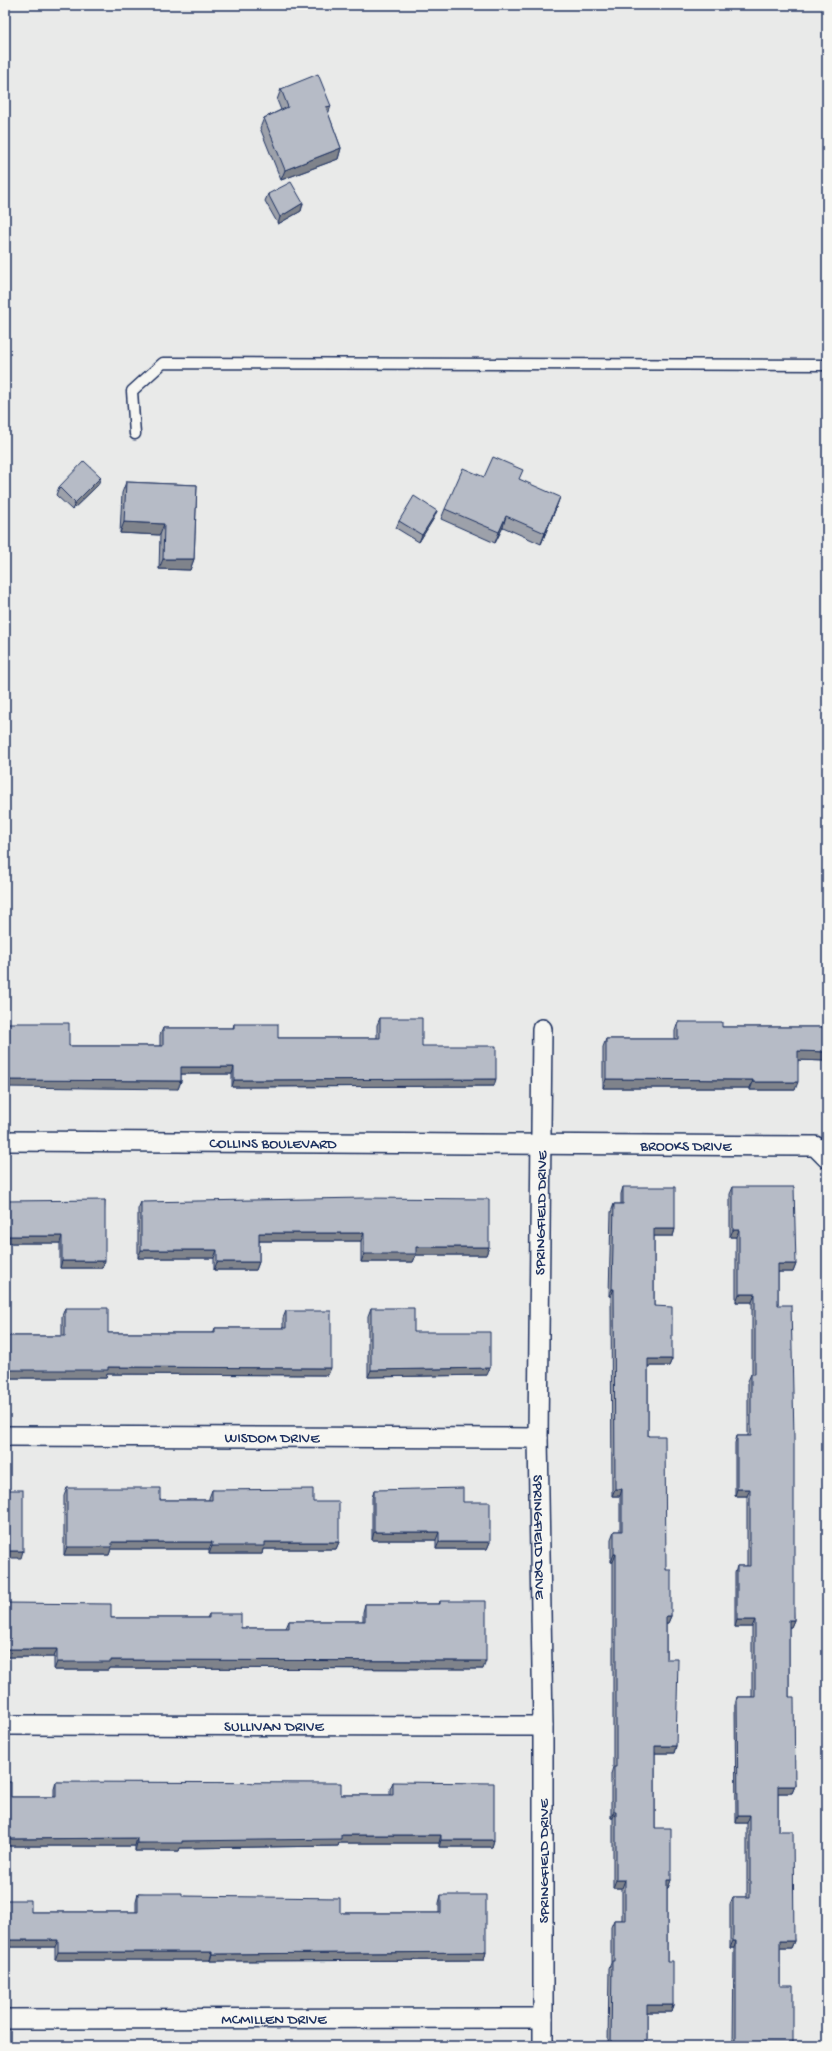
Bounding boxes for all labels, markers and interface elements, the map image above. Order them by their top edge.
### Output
street label: COLLINS BOULEVARD [209,1135,337,1154]
street label: BROOKS DRIVE [639,1138,732,1156]
street label: SPRINGFIELD DRIVE [532,1150,552,1275]
street label: WISDOM DRIVE [224,1430,320,1448]
street label: SPRINGFIELD DRIVE [528,1475,548,1600]
street label: SULLIVAN DRIVE [224,1718,325,1737]
street label: SPRINGFIELD DRIVE [536,1798,554,1923]
street label: MCMILLEN DRIVE [221,2011,327,2030]

